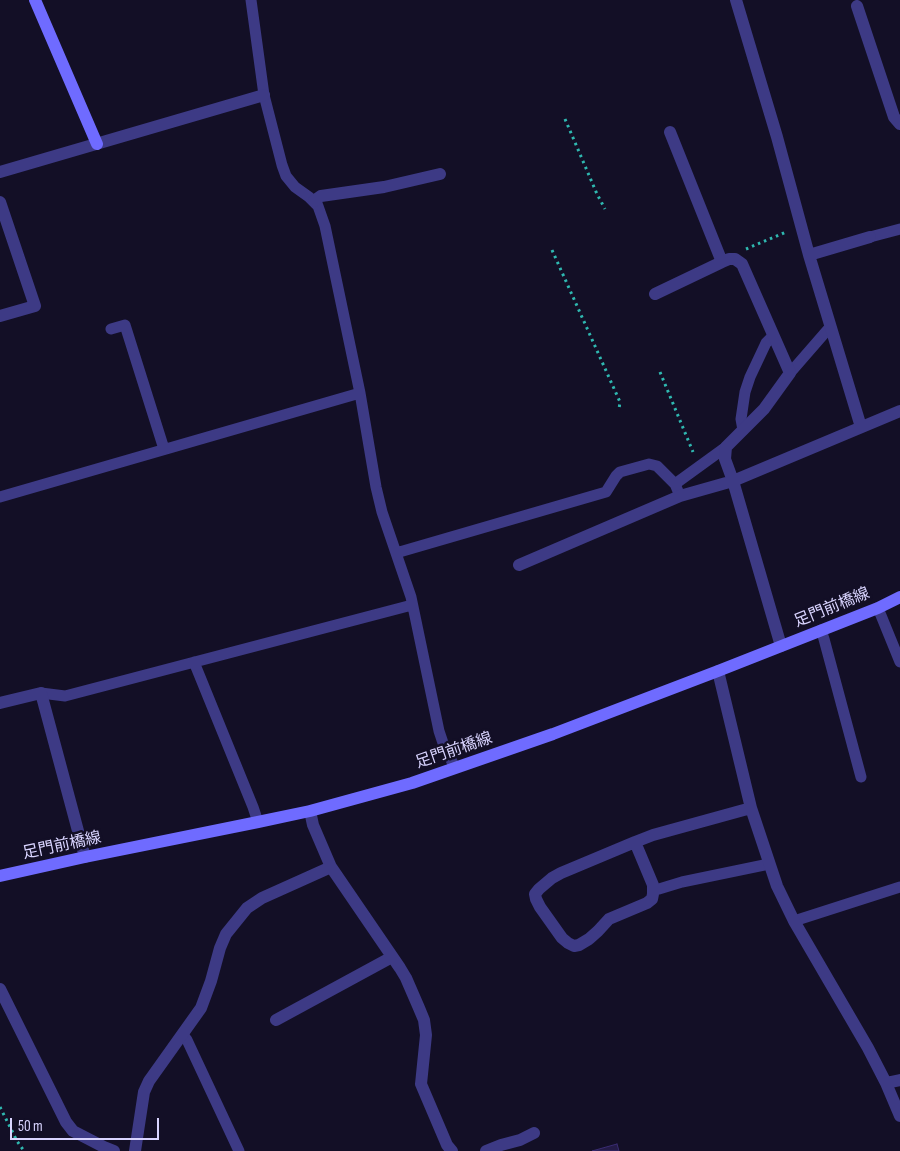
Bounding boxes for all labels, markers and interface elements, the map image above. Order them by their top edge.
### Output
street label: 足門前橋線 [791,584,873,632]
street label: 足門前橋線 [413,729,495,773]
street label: 足門前橋線 [21,828,103,864]
scale bar [12,1108,161,1140]
text: 50 m [18,1117,43,1136]

